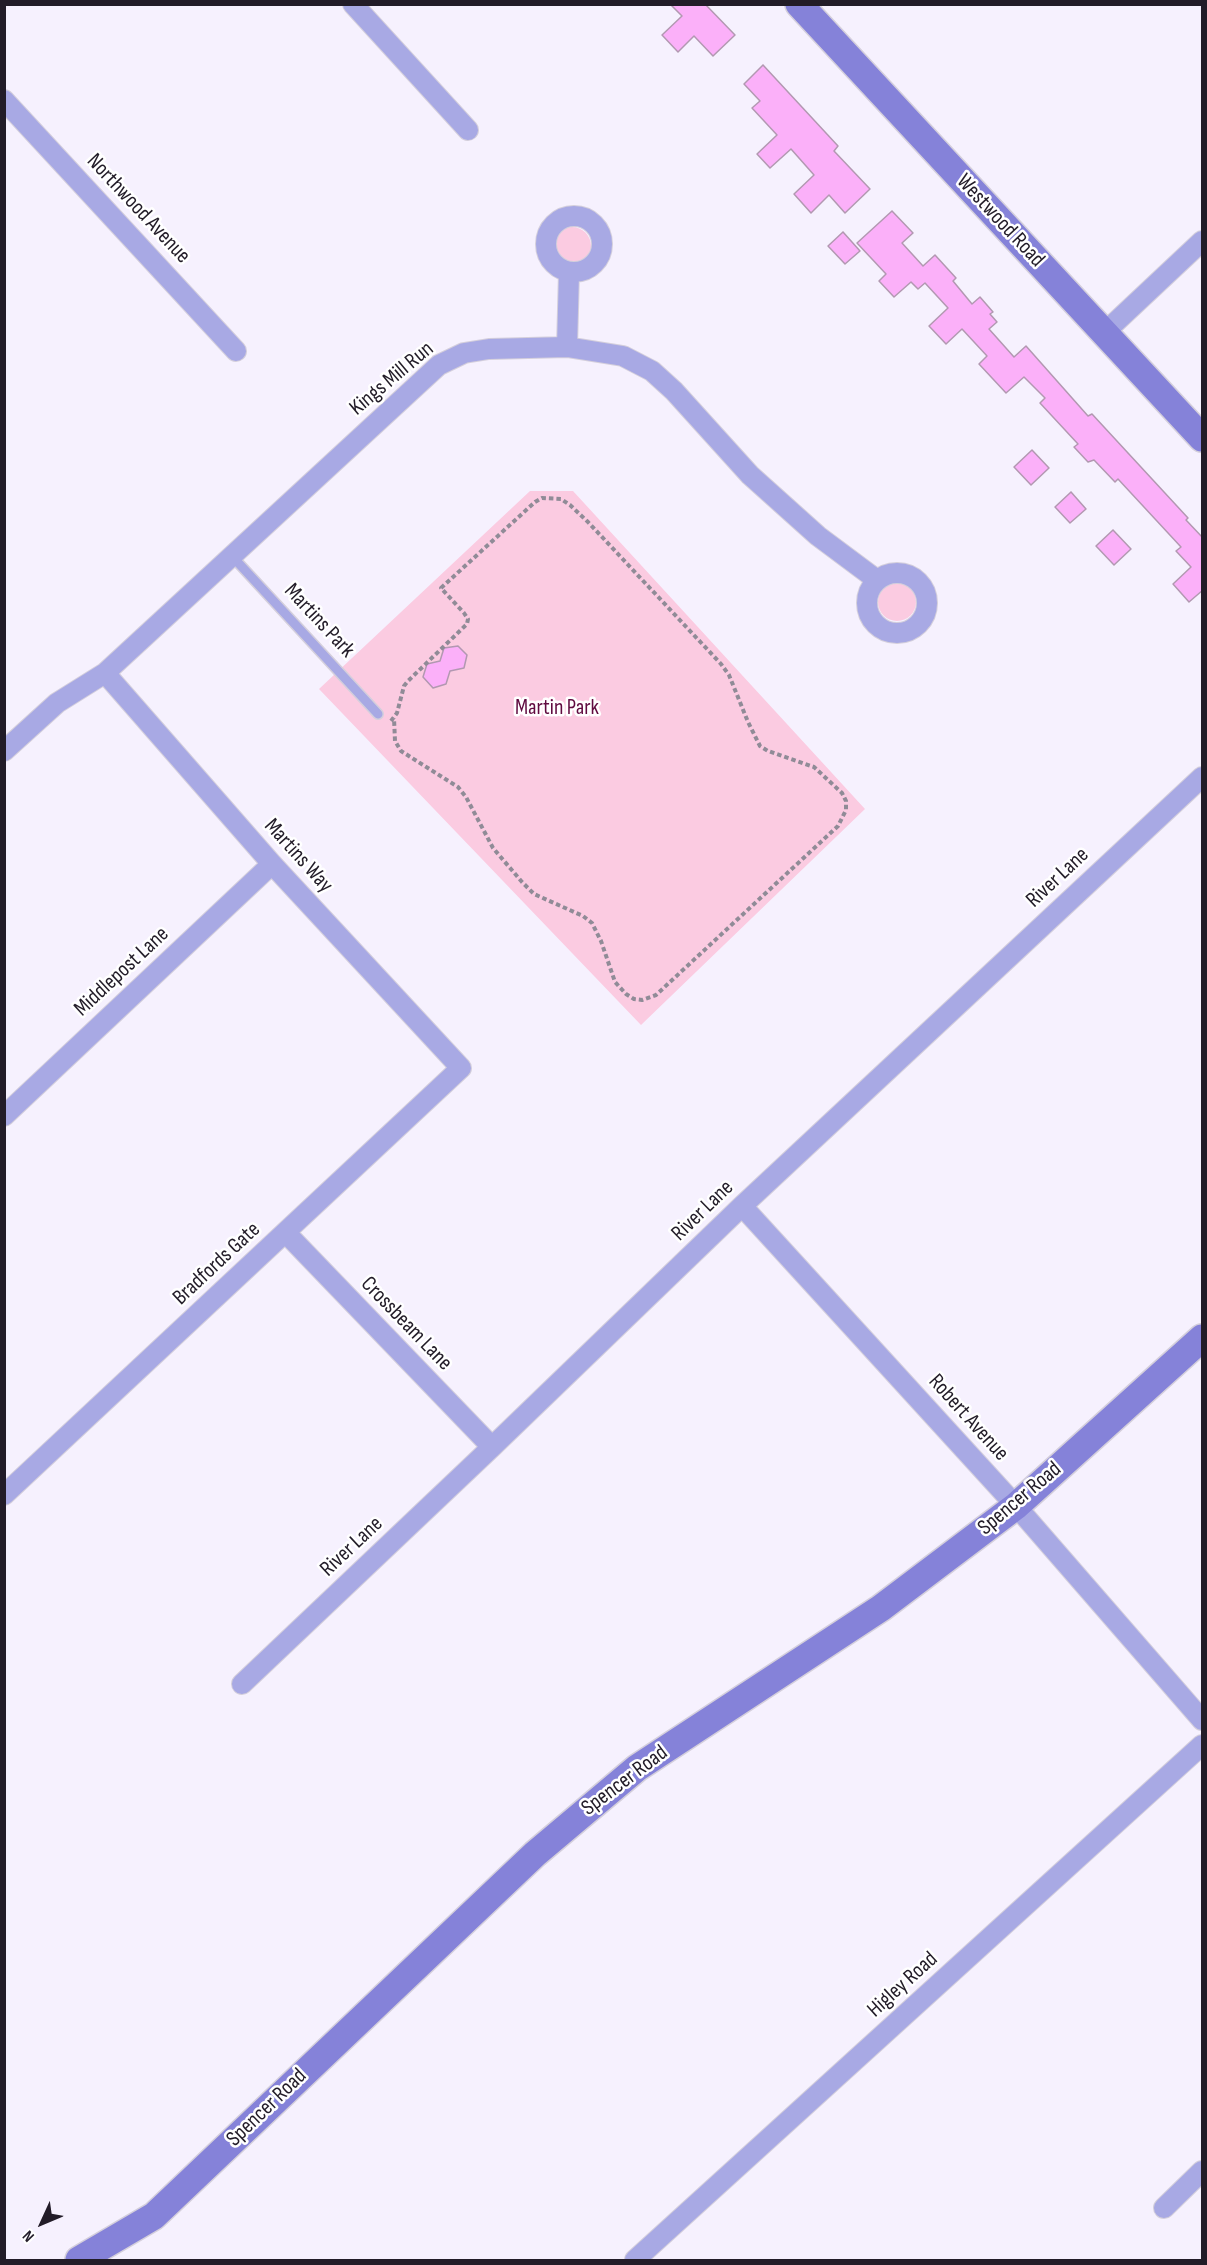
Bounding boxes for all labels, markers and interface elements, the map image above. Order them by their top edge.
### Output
street label: Northwood Avenue [81,149,195,269]
street label: Westwood Road [950,169,1050,273]
street label: Kings Mill Run [345,336,439,422]
street label: Martins Park [278,578,360,664]
park label: Martin Park [515,695,599,721]
street label: Martins Way [258,814,338,898]
street label: River Lane [1021,842,1095,914]
street label: Middlepost Lane [69,922,175,1022]
street label: River Lane [666,1175,740,1247]
street label: Bradfords Gate [168,1217,266,1311]
street label: Crossbeam Lane [355,1272,457,1376]
street label: Robert Avenue [922,1369,1014,1467]
street label: Spencer Road [973,1456,1067,1542]
street label: River Lane [315,1511,389,1583]
street label: Spencer Road [577,1740,673,1822]
street label: Higley Road [862,1947,944,2023]
street label: Spencer Road [222,2063,312,2153]
north arrow [12,2193,72,2253]
text: N [19,2226,38,2246]

